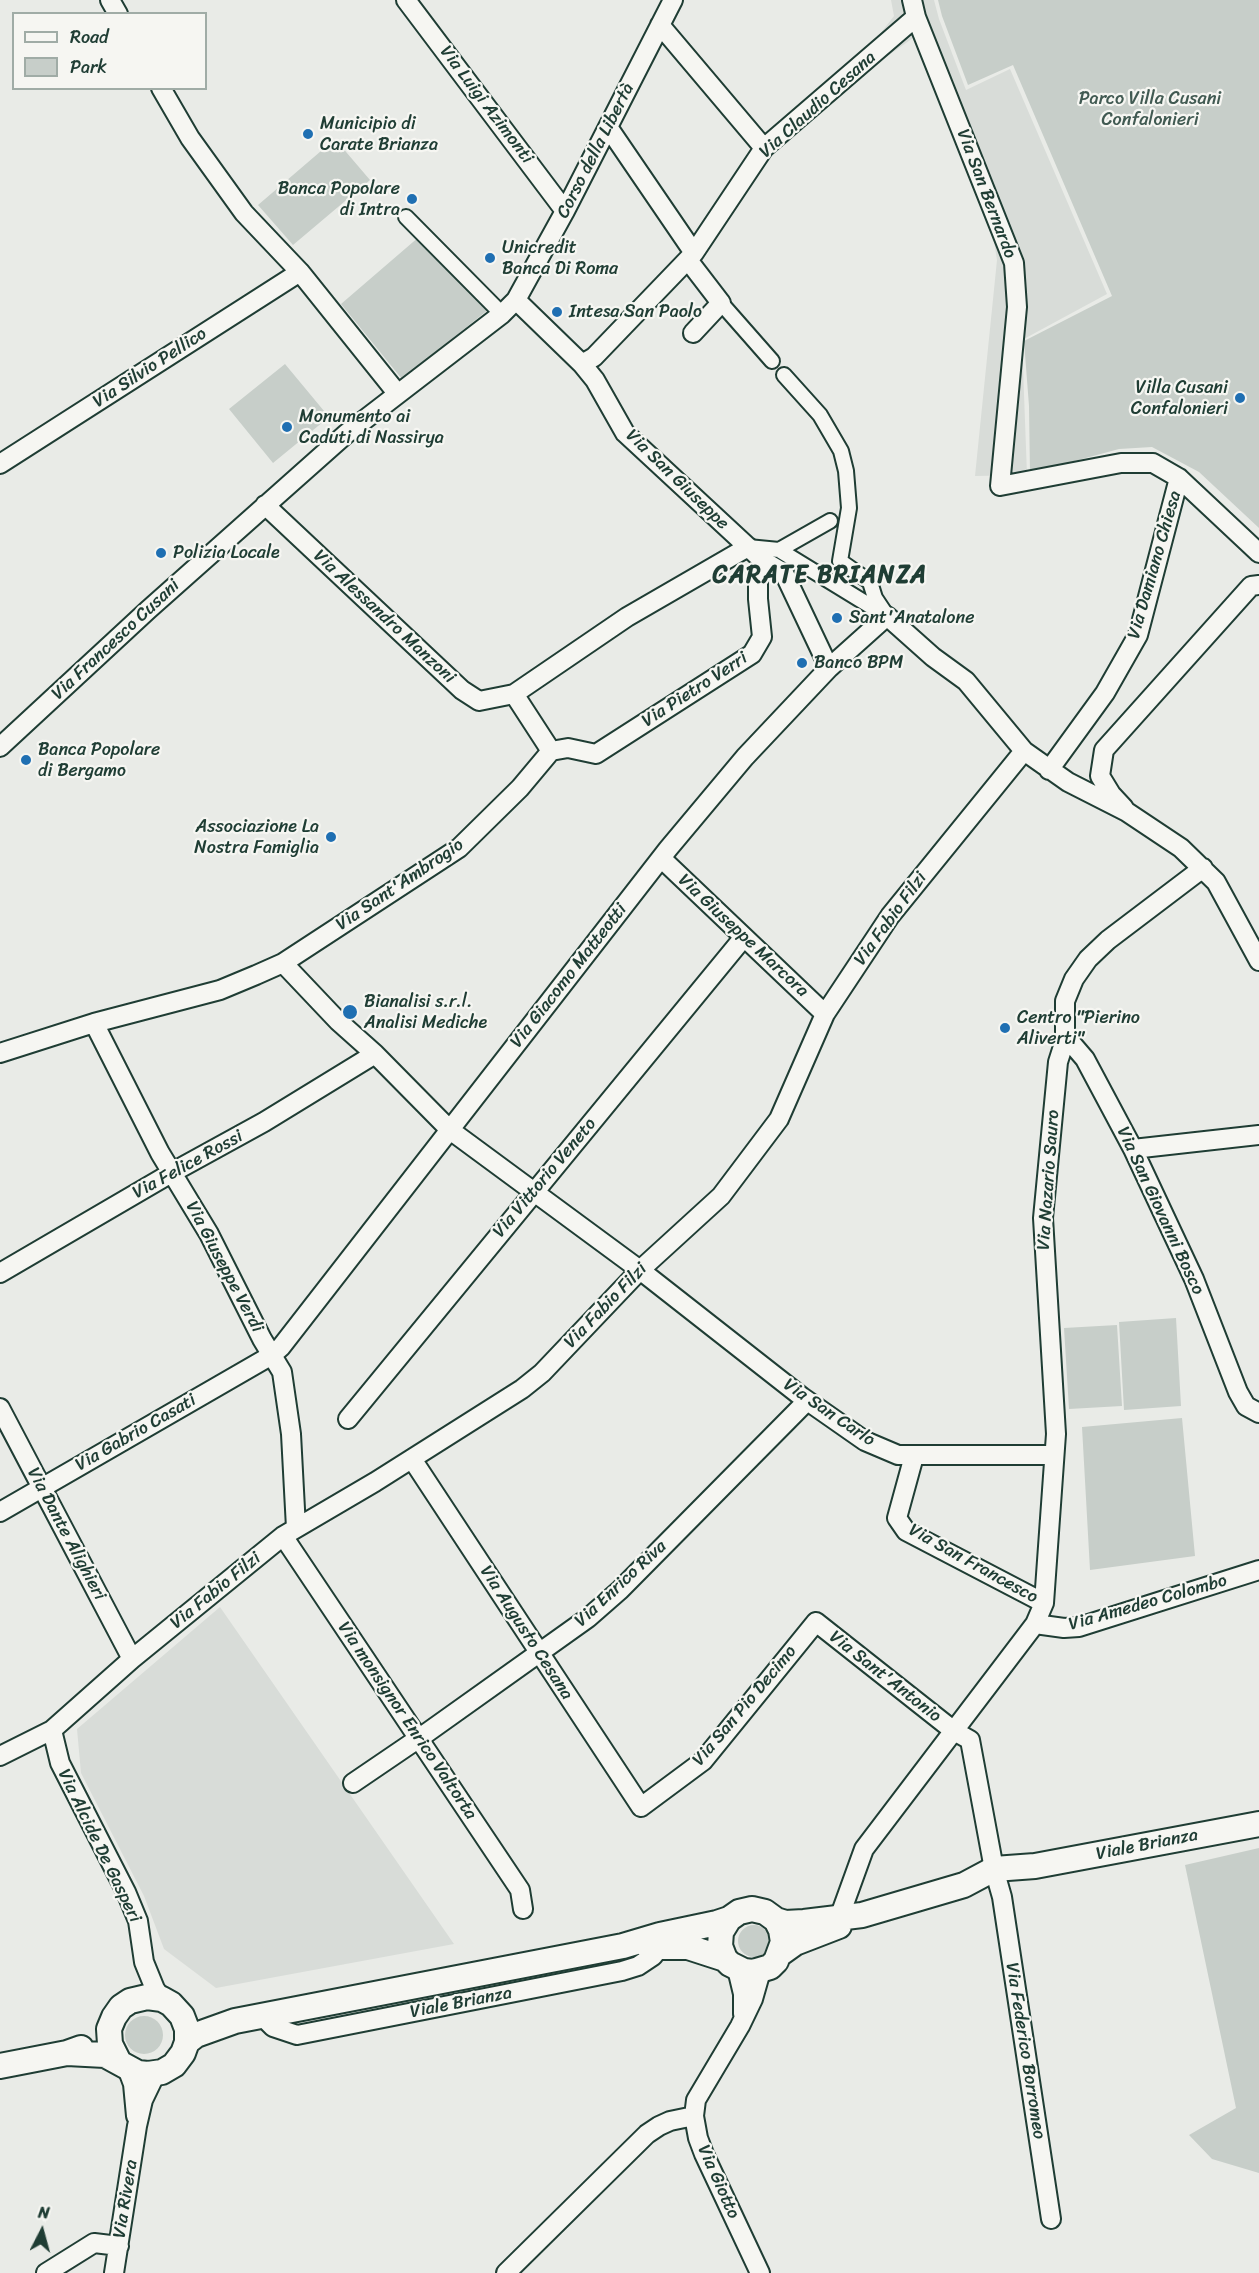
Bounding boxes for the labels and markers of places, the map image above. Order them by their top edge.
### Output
place label: Municipio di Carate Brianza [320,113,438,156]
marker: Municipio di Carate Brianza [301,127,315,141]
place label: Banca Popolare di Intra [278,178,400,220]
marker: Banca Popolare di Intra [405,192,419,206]
place label: Unicredit Banca Di Roma [502,237,618,280]
marker: Unicredit Banca Di Roma [483,251,497,265]
place label: Intesa San Paolo [569,301,702,323]
marker: Intesa San Paolo [550,305,564,319]
place label: Villa Cusani Confalonieri [1131,377,1228,420]
marker: Villa Cusani Confalonieri [1233,391,1247,405]
place label: Monumento ai Caduti di Nassirya [299,406,444,448]
marker: Monumento ai Caduti di Nassirya [280,420,294,434]
place label: Polizia Locale [173,542,280,564]
marker: Polizia Locale [154,546,168,560]
place label: Sant'Anatalone [849,607,974,629]
marker: Sant'Anatalone [830,611,844,625]
place label: Banco BPM [814,652,903,674]
marker: Banco BPM [795,656,809,670]
place label: Banca Popolare di Bergamo [38,739,160,782]
marker: Banca Popolare di Bergamo [19,753,33,767]
place label: Associazione La Nostra Famiglia [194,816,319,858]
marker: Associazione La Nostra Famiglia [324,830,338,844]
place label: Bianalisi s.r.l. Analisi Mediche [364,991,487,1034]
marker: Bianalisi s.r.l. Analisi Mediche [341,1003,359,1021]
place label: Centro "Pierino Aliverti" [1017,1007,1140,1050]
marker: Centro "Pierino Aliverti" [998,1021,1012,1035]

